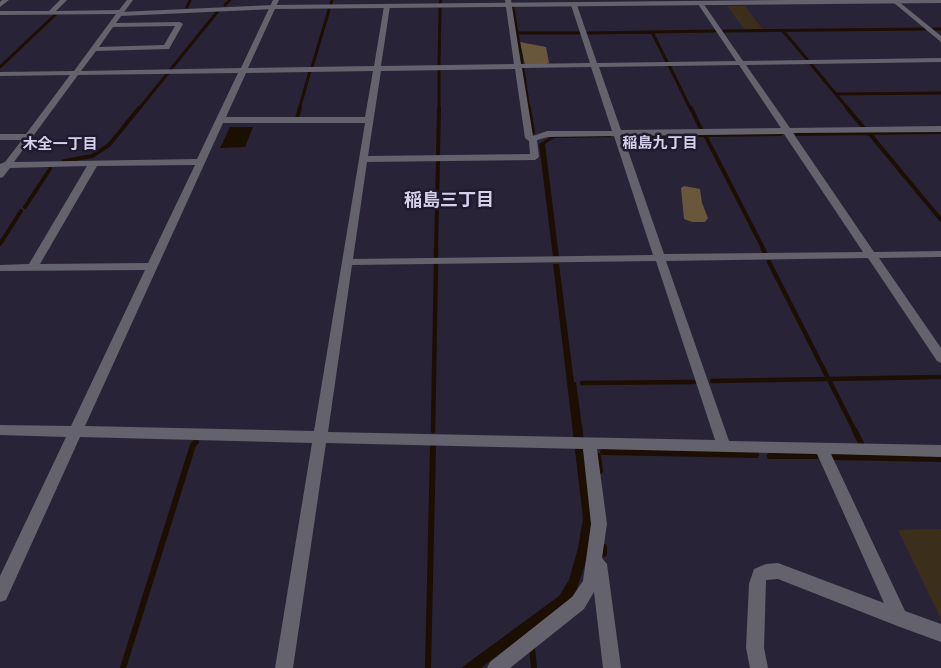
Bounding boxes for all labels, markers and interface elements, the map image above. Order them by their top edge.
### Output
district label: 稲島九丁目 [623,136,697,154]
district label: 木全一丁目 [23,137,97,155]
district label: 稲島三丁目 [404,191,494,213]

